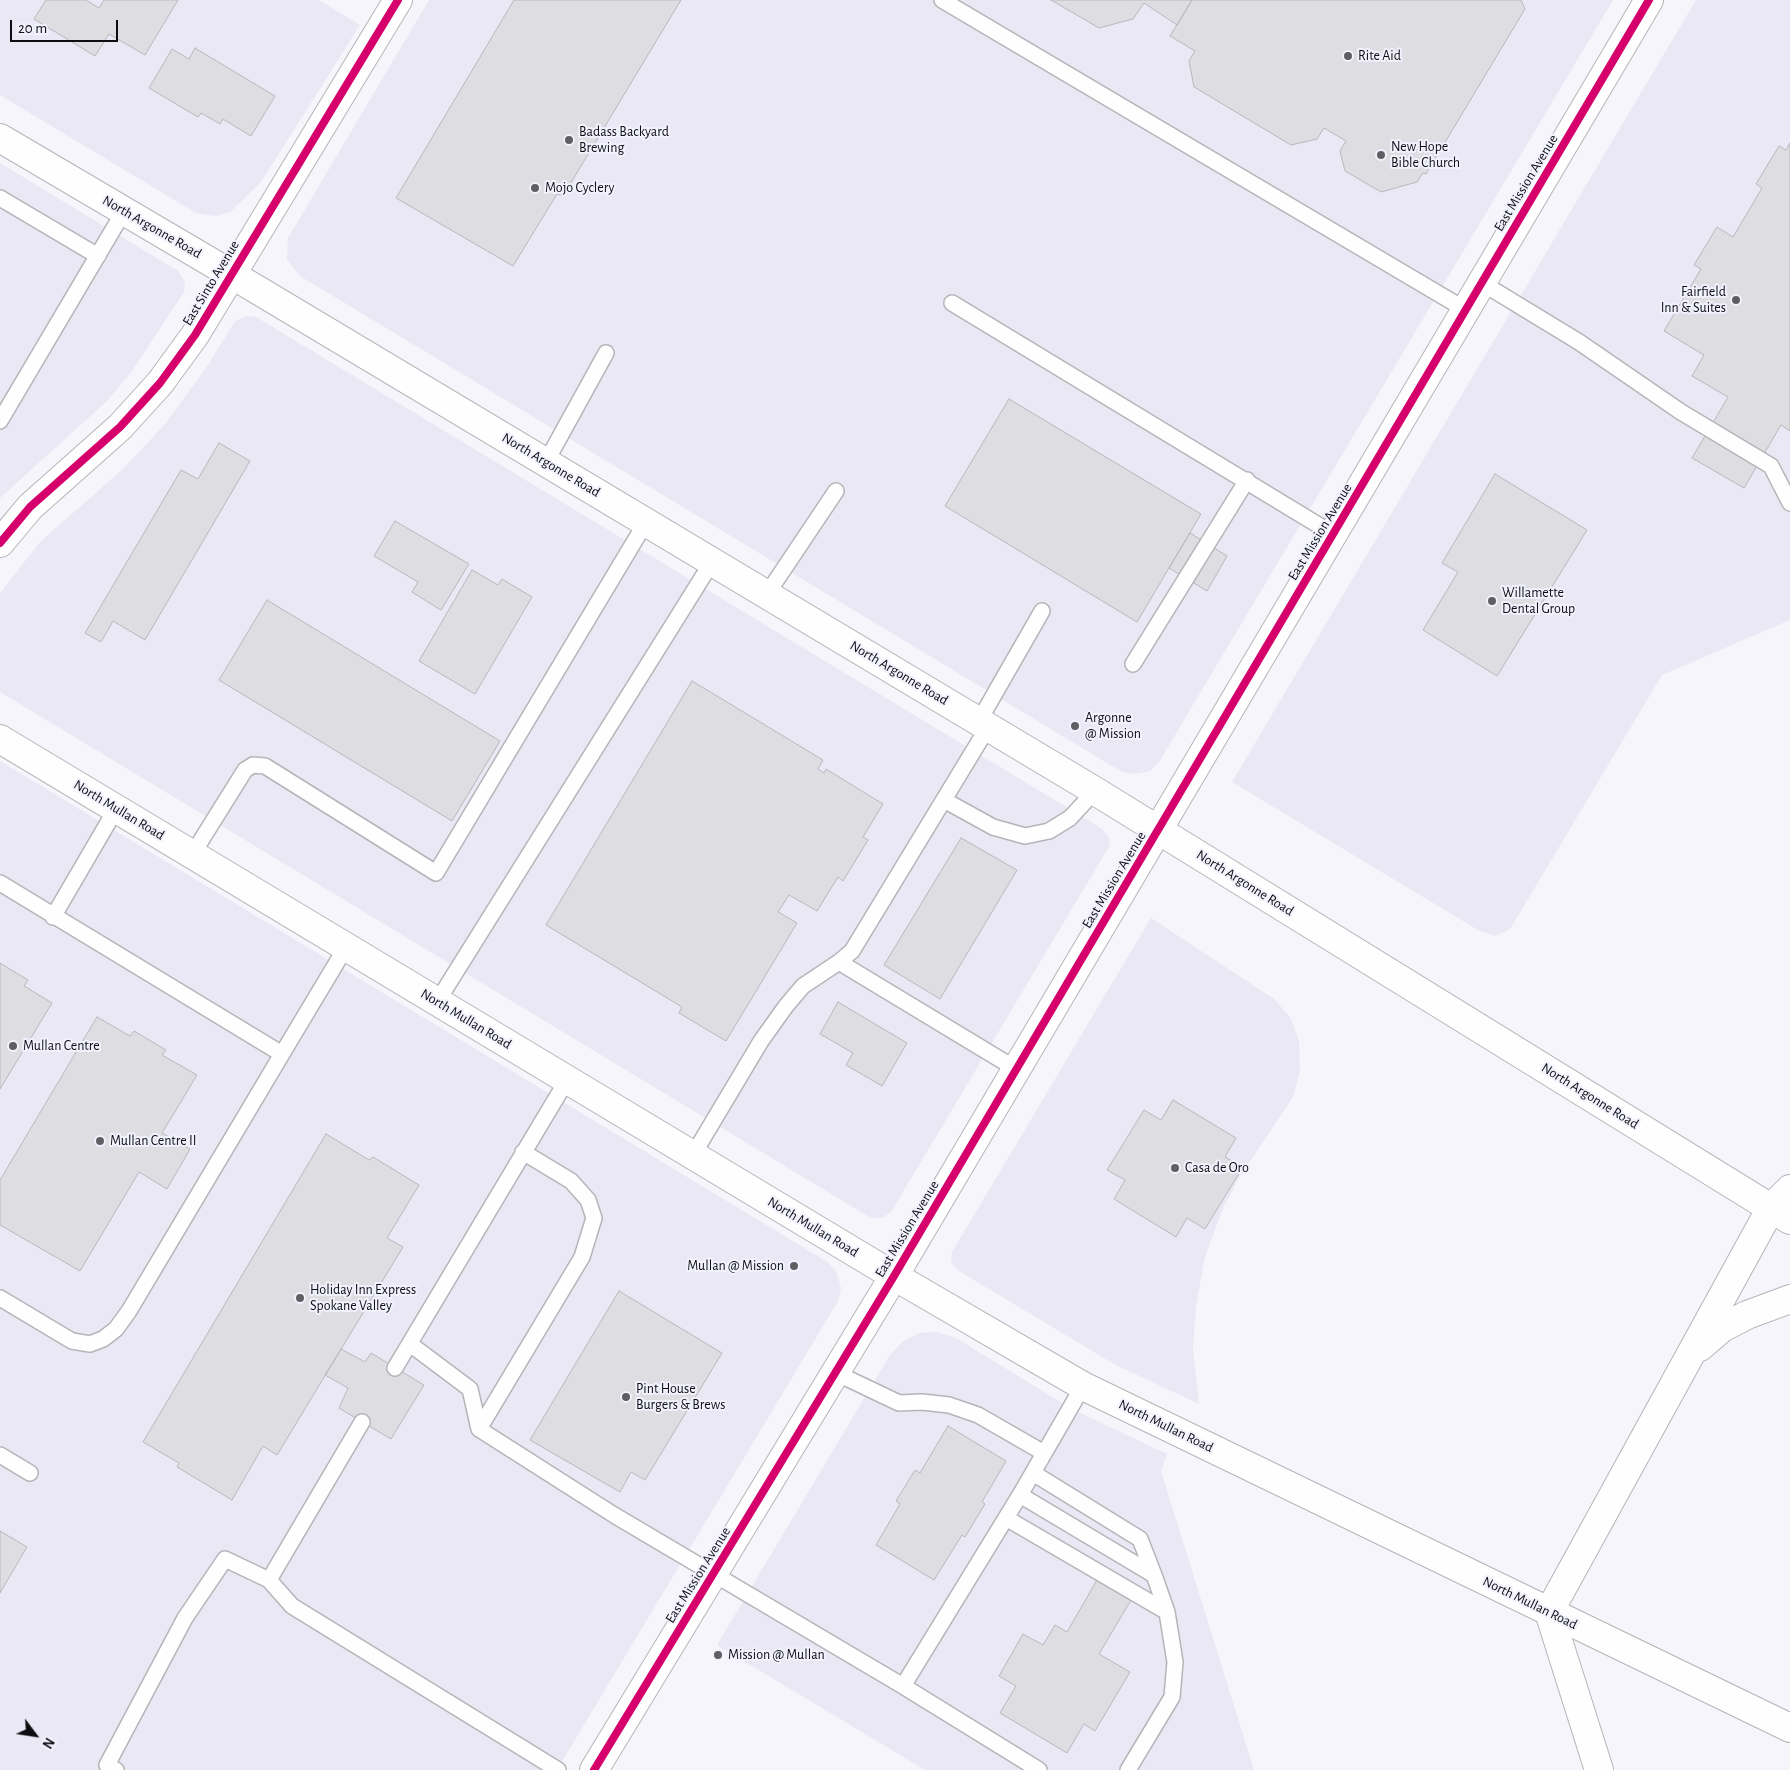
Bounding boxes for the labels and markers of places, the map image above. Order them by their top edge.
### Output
place label: Rite Aid [1358,48,1401,64]
marker: Rite Aid [1342,50,1354,62]
place label: Badass Backyard Brewing [579,124,669,156]
marker: Badass Backyard Brewing [563,134,575,146]
place label: New Hope Bible Church [1391,139,1460,172]
marker: New Hope Bible Church [1375,149,1387,161]
place label: Mojo Cyclery [545,180,614,196]
marker: Mojo Cyclery [529,182,541,194]
place label: Fairfield Inn & Suites [1661,284,1726,316]
marker: Fairfield Inn & Suites [1730,294,1742,306]
place label: Willamette Dental Group [1502,585,1575,618]
marker: Willamette Dental Group [1486,595,1498,607]
place label: Argonne @ Mission [1085,710,1141,742]
marker: Argonne @ Mission [1069,720,1081,732]
place label: Mullan Centre [23,1038,100,1054]
marker: Mullan Centre [7,1040,19,1052]
place label: Mullan Centre II [110,1133,197,1149]
marker: Mullan Centre II [94,1135,106,1147]
place label: Casa de Oro [1185,1160,1249,1176]
marker: Casa de Oro [1169,1162,1181,1174]
place label: Mullan @ Mission [687,1258,784,1274]
marker: Mullan @ Mission [788,1260,800,1272]
place label: Holiday Inn Express Spokane Valley [310,1282,416,1314]
marker: Holiday Inn Express Spokane Valley [294,1292,306,1304]
place label: Pint House Burgers & Brews [636,1381,725,1414]
marker: Pint House Burgers & Brews [620,1391,632,1403]
place label: Mission @ Mullan [728,1647,825,1663]
marker: Mission @ Mullan [712,1649,724,1661]

